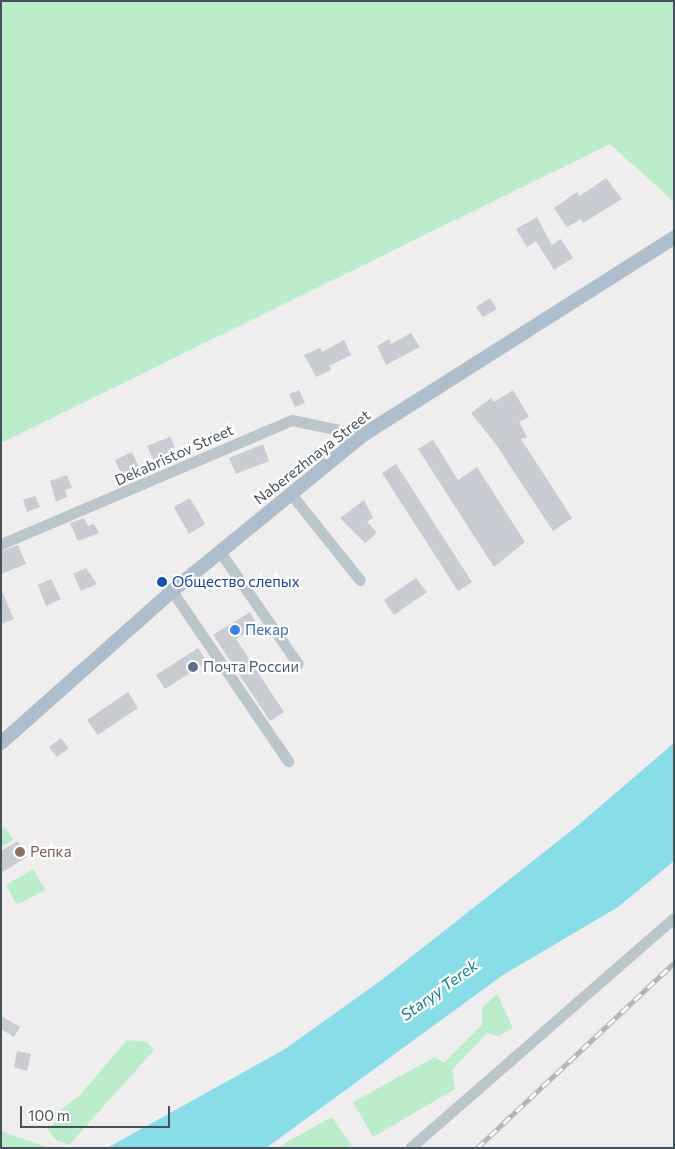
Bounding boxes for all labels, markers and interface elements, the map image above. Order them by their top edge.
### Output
street label: Naberezhnaya Street [250,406,374,508]
street label: Dekabristov Street [112,421,236,489]
place label: Общество слепых [172,573,300,591]
marker: Общество слепых [156,576,168,588]
place label: Пекар [245,621,289,639]
marker: Пекар [229,624,241,636]
place label: Почта России [203,658,299,676]
marker: Почта России [187,661,199,673]
place label: Репка [30,843,71,861]
marker: Репка [14,846,26,858]
water label: Staryy Terek [397,956,481,1024]
scale bar [22,1096,172,1128]
text: 100 m [28,1106,70,1124]

